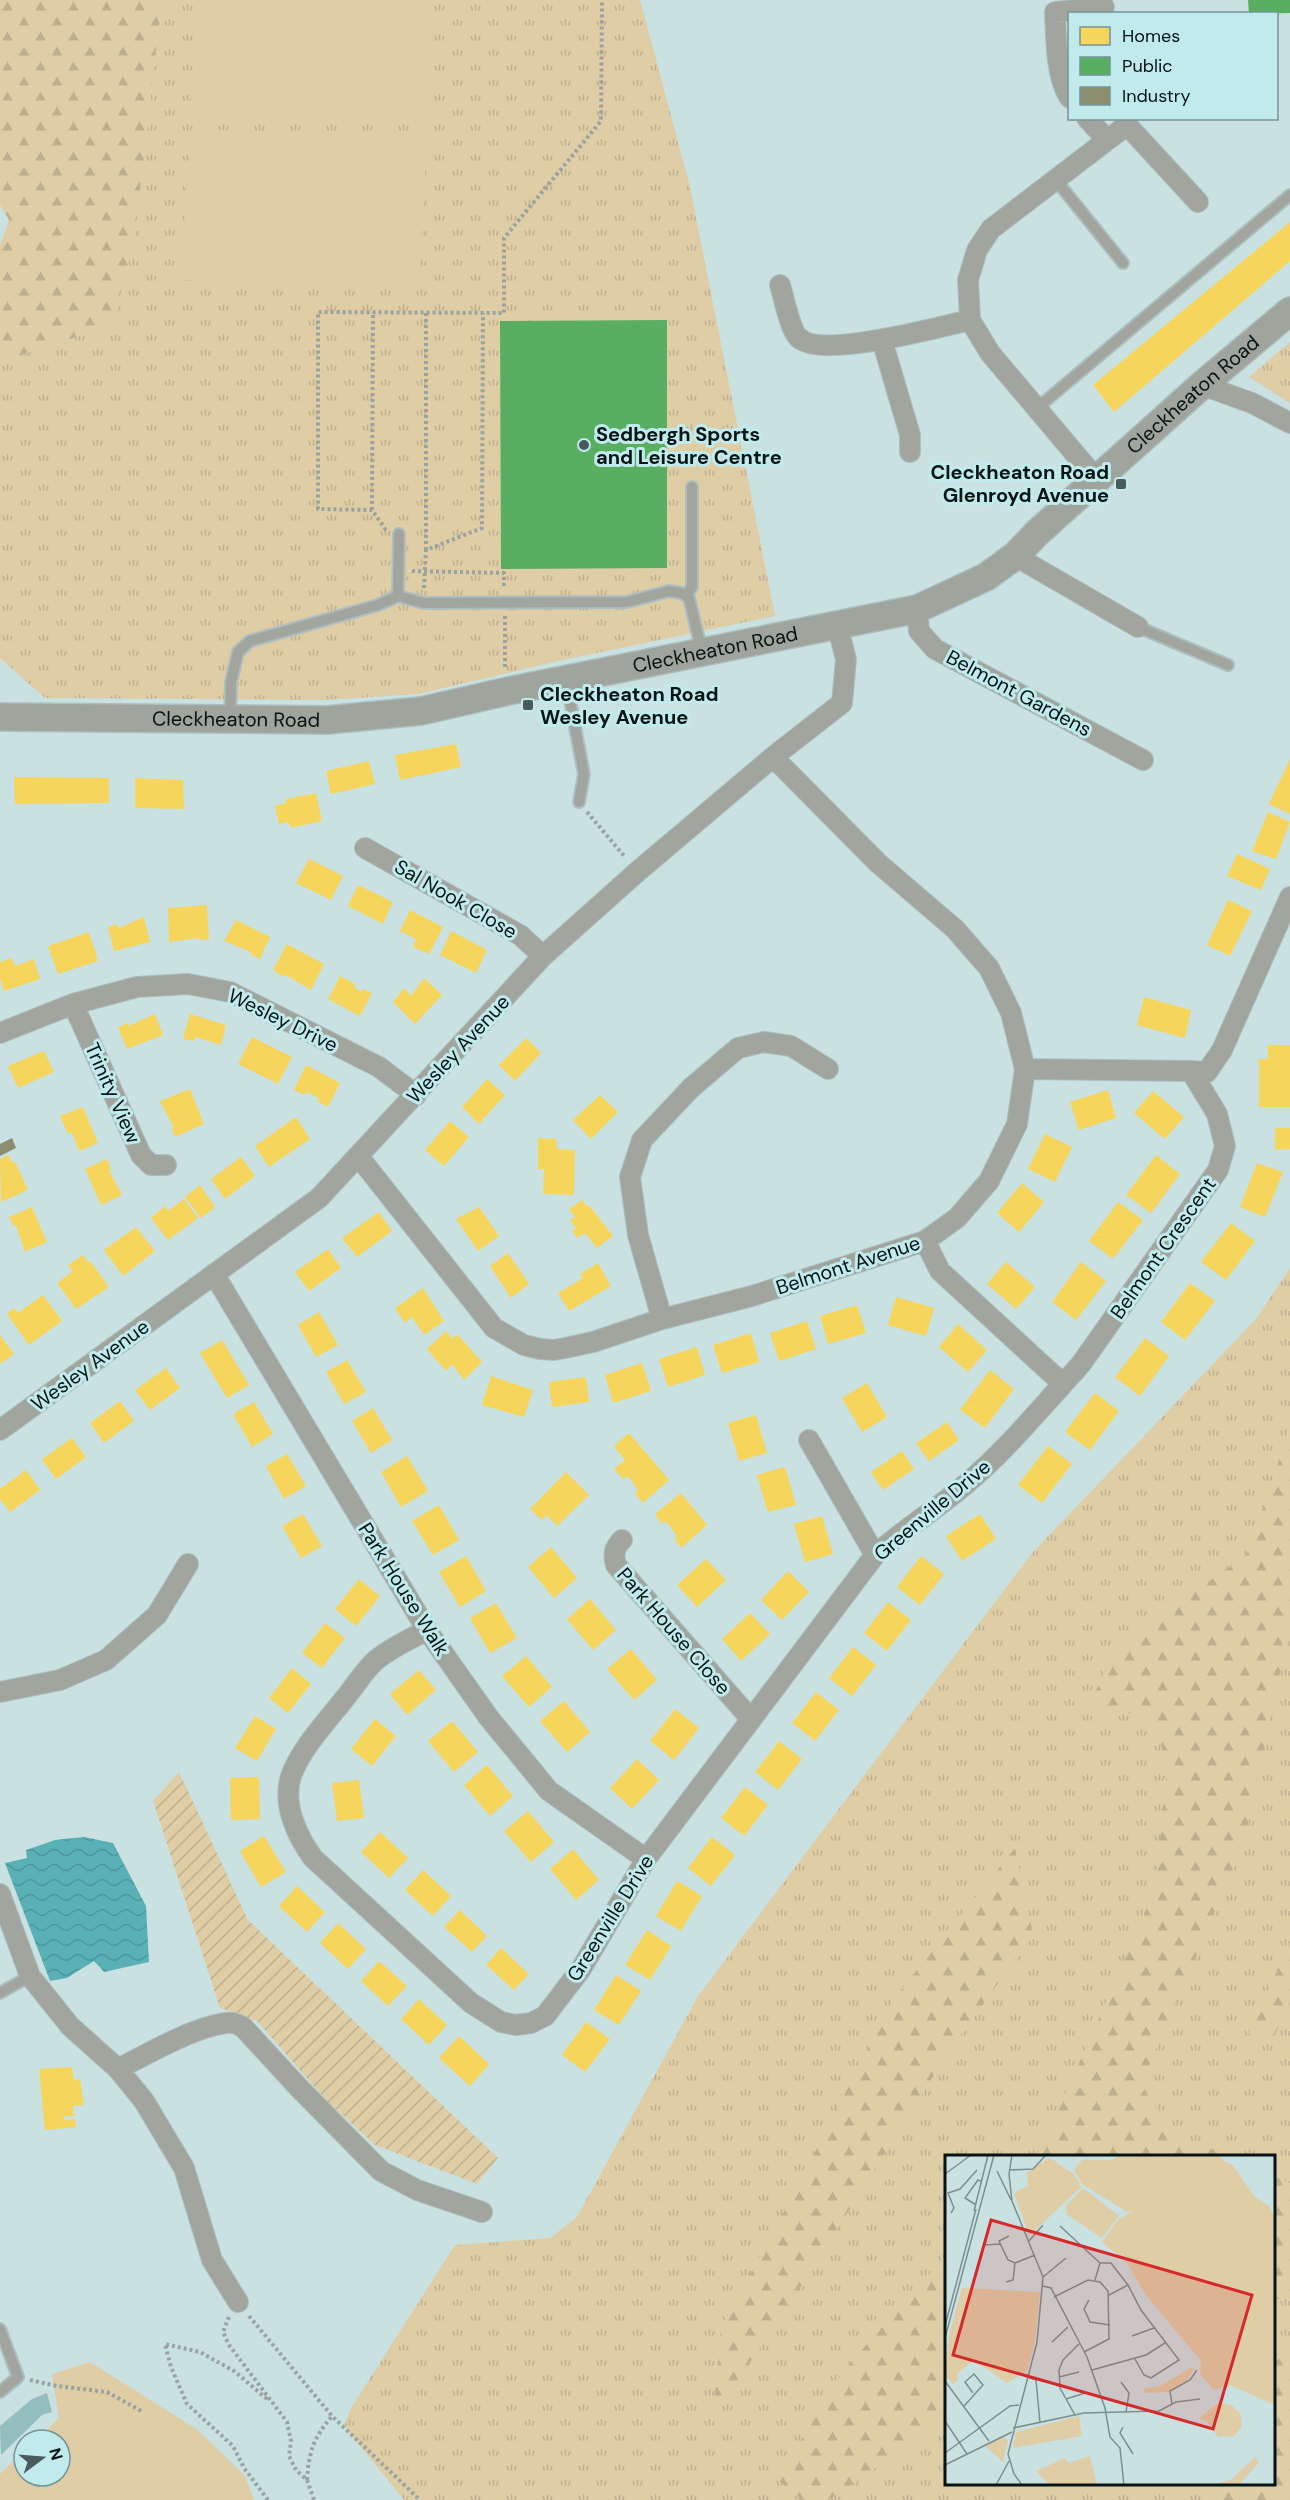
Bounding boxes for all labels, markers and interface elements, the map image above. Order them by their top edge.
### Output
legend [1068,12,1278,120]
text: Homes [1122,24,1180,48]
text: Public [1122,54,1173,78]
text: Industry [1122,84,1191,108]
street label: Cleckheaton Road [1121,329,1265,460]
place label: Sedbergh Sports and Leisure Centre [596,421,782,470]
marker: Sedbergh Sports and Leisure Centre [577,438,591,452]
place label: Cleckheaton Road Glenroyd Avenue [930,459,1109,508]
marker: Cleckheaton Road Glenroyd Avenue [1114,477,1128,491]
street label: Cleckheaton Road [630,620,800,679]
street label: Belmont Gardens [942,644,1096,742]
place label: Cleckheaton Road Wesley Avenue [540,681,719,730]
marker: Cleckheaton Road Wesley Avenue [521,698,535,712]
street label: Cleckheaton Road [152,705,320,733]
street label: Sal Nook Close [390,853,522,945]
street label: Wesley Drive [224,982,342,1058]
street label: Wesley Avenue [401,989,515,1109]
street label: Trinity View [79,1039,147,1147]
street label: Belmont Crescent [1104,1172,1222,1324]
street label: Belmont Avenue [773,1229,923,1301]
street label: Wesley Avenue [26,1313,154,1417]
street label: Greenville Drive [868,1454,996,1566]
street label: Park House Walk [353,1518,455,1660]
street label: Park House Close [612,1562,736,1700]
street label: Greenville Drive [561,1850,659,1986]
inset map [945,2155,1275,2485]
north arrow [12,2428,72,2488]
text: N [44,2445,68,2463]

